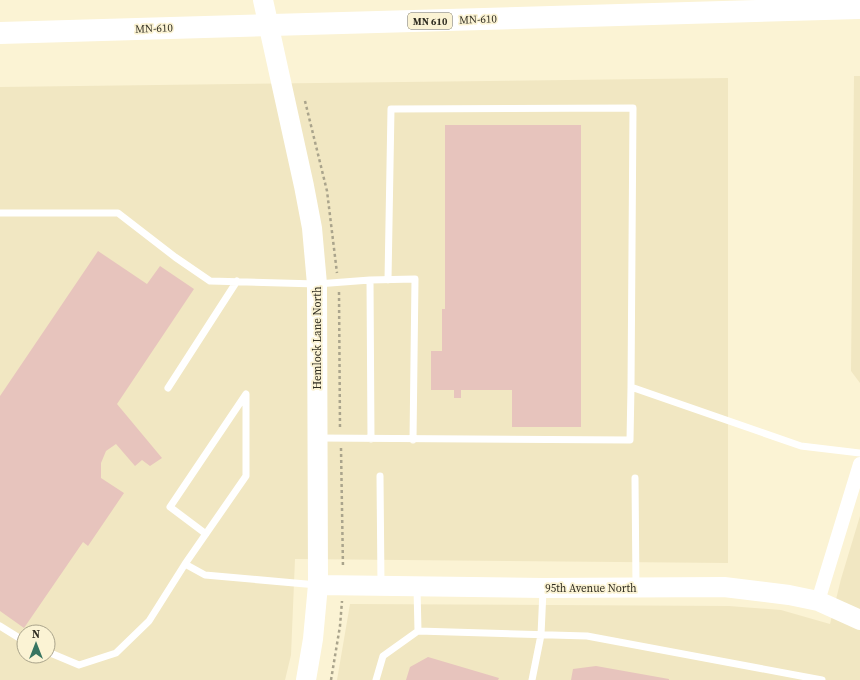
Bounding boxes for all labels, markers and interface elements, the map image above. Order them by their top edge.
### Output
street label: MN-610 [459,11,498,28]
road number: MN 610 [408,13,452,29]
street label: MN-610 [135,20,174,37]
street label: Hemlock Lane North [310,286,325,390]
street label: 95th Avenue North [545,581,637,596]
north arrow [16,624,56,664]
text: N [32,627,40,642]

